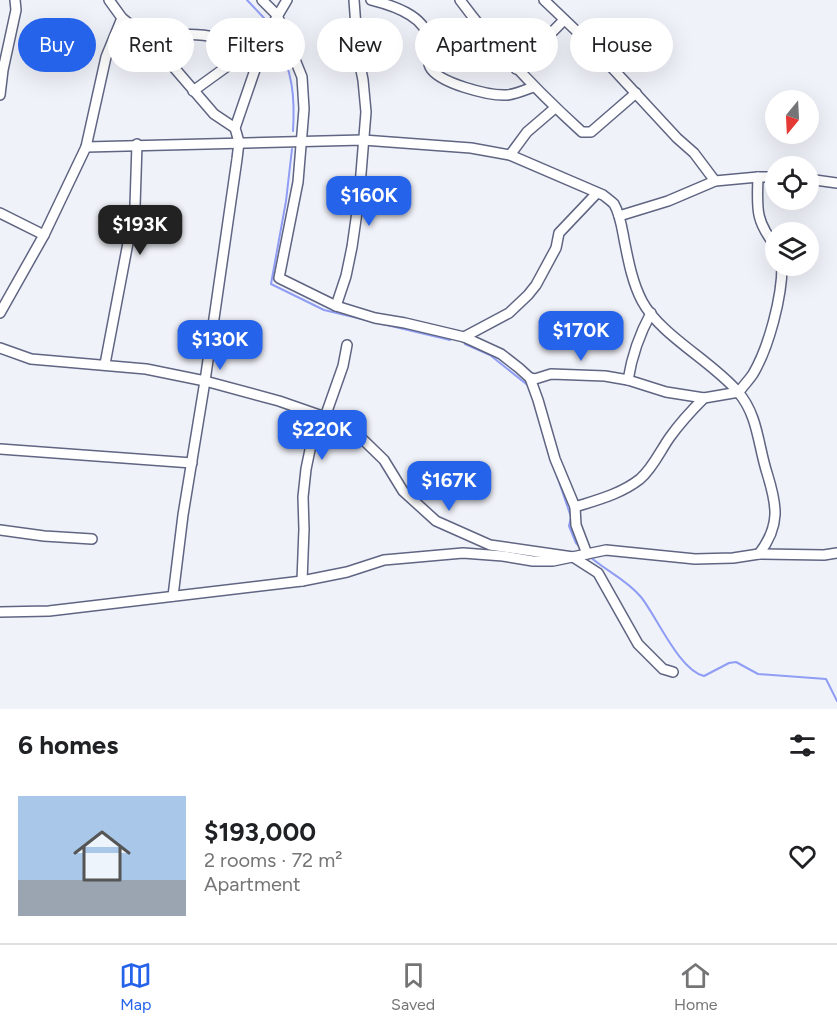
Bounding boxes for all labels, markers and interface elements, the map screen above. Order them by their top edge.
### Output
chip: Buy [18,18,96,72]
chip: Rent [108,18,194,72]
chip: Filters [206,18,305,72]
chip: New [317,18,403,72]
chip: Apartment [415,18,558,72]
chip: House [570,18,673,72]
north arrow [765,90,819,144]
map controls [765,90,819,276]
button: locate [765,156,819,210]
pin: $160K [327,176,411,227]
text: $160K [340,183,398,207]
pin: $193K [98,205,182,256]
text: $193K [112,212,168,236]
button: layers [765,222,819,276]
pin: $170K [539,311,623,362]
text: $170K [553,318,609,342]
pin: $130K [178,320,262,371]
text: $130K [192,327,248,351]
pin: $220K [280,410,364,461]
text: $220K [292,417,352,441]
pin: $167K [407,461,491,512]
text: $167K [421,468,477,492]
text: 6 homes [18,729,118,761]
icon: filters [786,729,819,762]
text: $193,000 [204,816,316,848]
icon: home [66,820,138,892]
icon: heart [786,840,819,873]
text: 2 rooms · 72 m² [204,848,342,872]
text: Apartment [204,872,301,896]
tab: Map [119,959,152,1014]
tab: Saved [391,959,435,1014]
tab: Home [674,959,718,1014]

